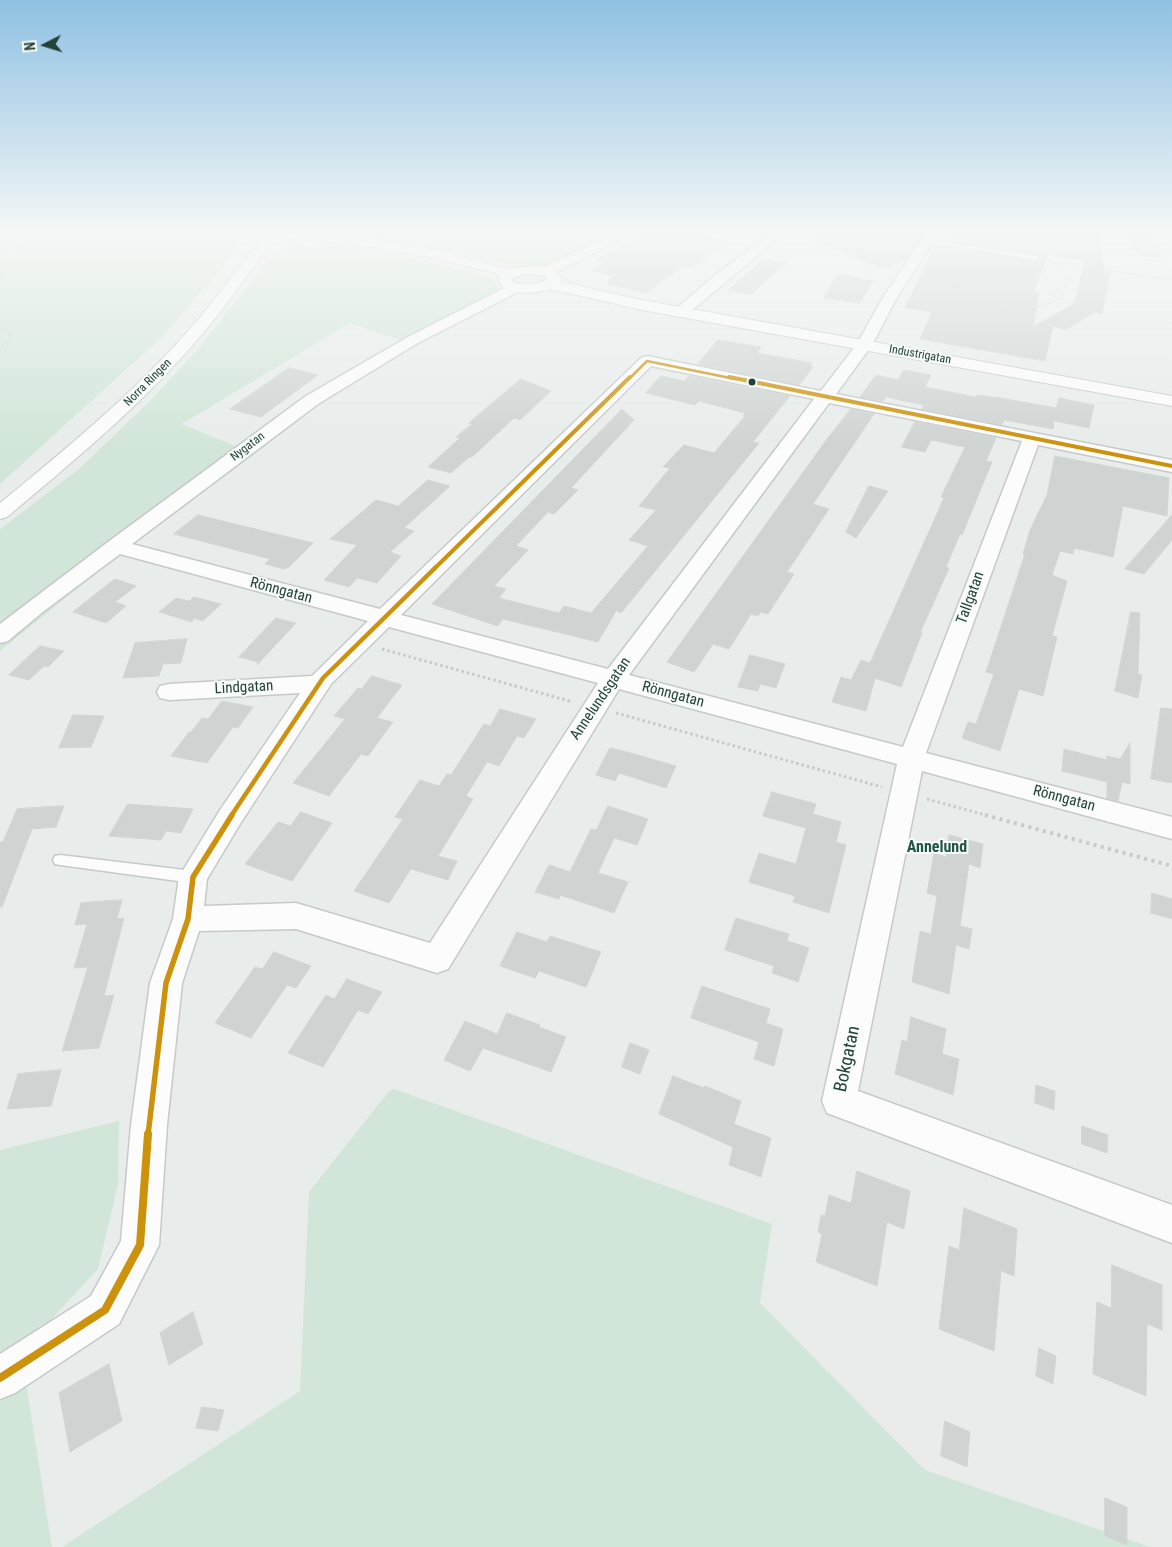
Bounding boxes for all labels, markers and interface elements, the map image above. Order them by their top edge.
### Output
north arrow [20,20,70,70]
text: N [22,41,38,51]
street label: Industrigatan [888,342,952,368]
street label: Norra Ringen [121,356,175,410]
unlabelled marker [747,377,757,387]
street label: Nygatan [228,429,268,465]
street label: Tallgatan [953,569,989,627]
street label: Rönngatan [248,574,314,608]
street label: Annelundsgatan [567,654,635,744]
street label: Lindgatan [214,677,274,699]
street label: Rönngatan [640,678,706,712]
street label: Rönngatan [1031,782,1097,816]
district label: Annelund [907,838,967,858]
street label: Bokgatan [830,1024,866,1094]

